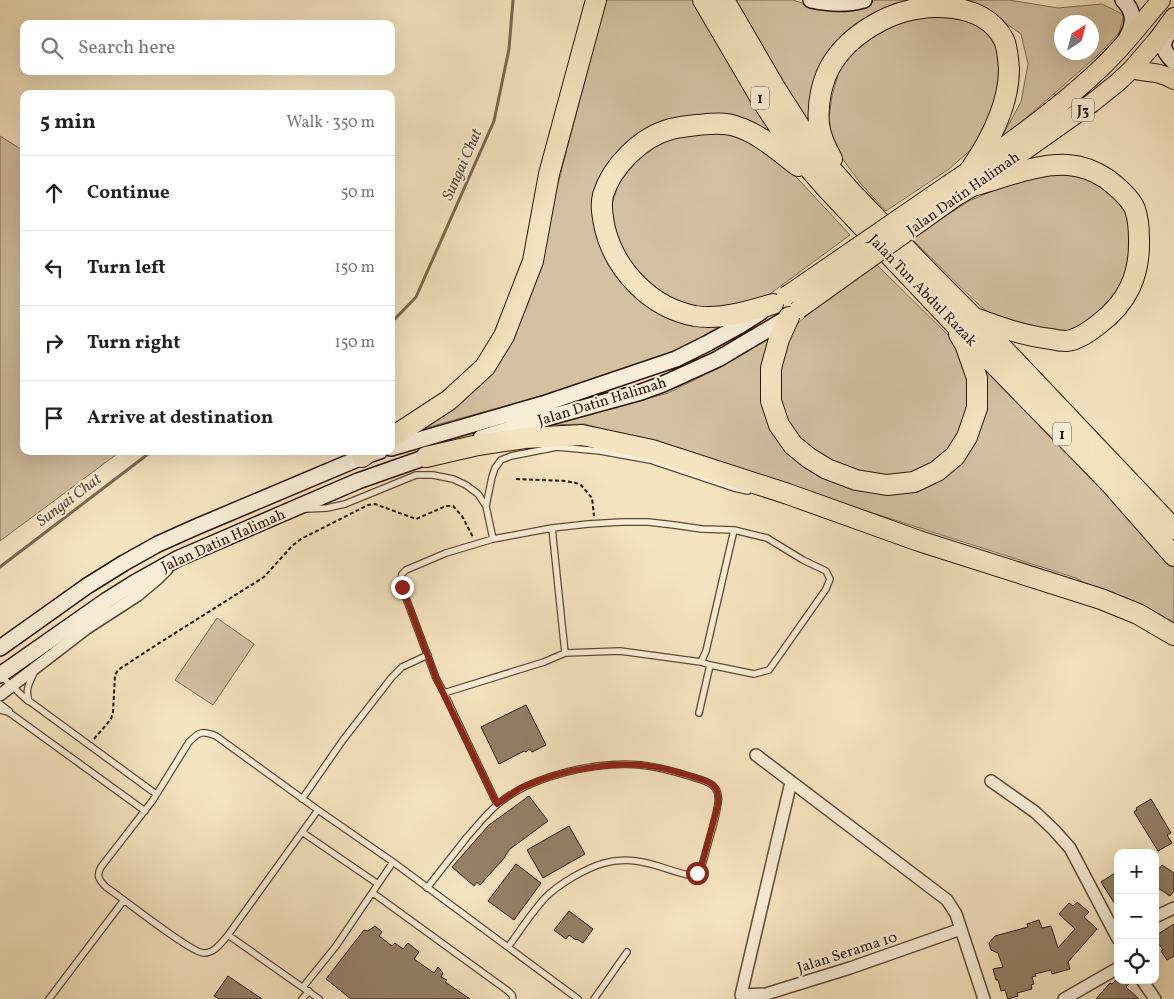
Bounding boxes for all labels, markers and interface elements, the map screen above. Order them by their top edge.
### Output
north arrow [1054,15,1099,60]
search box [20,20,395,75]
icon: search [38,34,66,62]
text: Search here [78,35,175,61]
road number: 1 [751,86,769,110]
road number: J3 [1072,98,1094,122]
text: 5 min [40,108,96,137]
text: Walk · 350 m [287,112,375,134]
water label: Sungai Chat [437,125,489,204]
street label: Jalan Datin Halimah [903,147,1025,241]
icon: ahead [40,179,68,207]
text: Continue [87,180,170,206]
text: 50 m [341,182,375,204]
street label: Jalan Tun Abdul Razak [863,230,981,352]
icon: left [40,254,68,282]
text: Turn left [87,255,166,281]
text: 150 m [334,257,375,279]
icon: right [40,329,68,357]
text: Turn right [87,330,180,356]
text: 150 m [334,332,375,354]
street label: Jalan Datin Halimah [535,373,669,432]
icon: arrive [40,404,68,432]
text: Arrive at destination [87,405,273,431]
road number: 1 [1053,422,1071,446]
water label: Sungai Chat [32,468,107,532]
street label: Jalan Datin Halimah [158,505,289,578]
route end [391,576,414,599]
map controls [1114,849,1159,984]
button: + [1114,849,1159,894]
route start [686,862,709,885]
button: − [1114,894,1159,939]
street label: Jalan Serama 10 [795,927,900,979]
button: locate [1114,939,1159,984]

